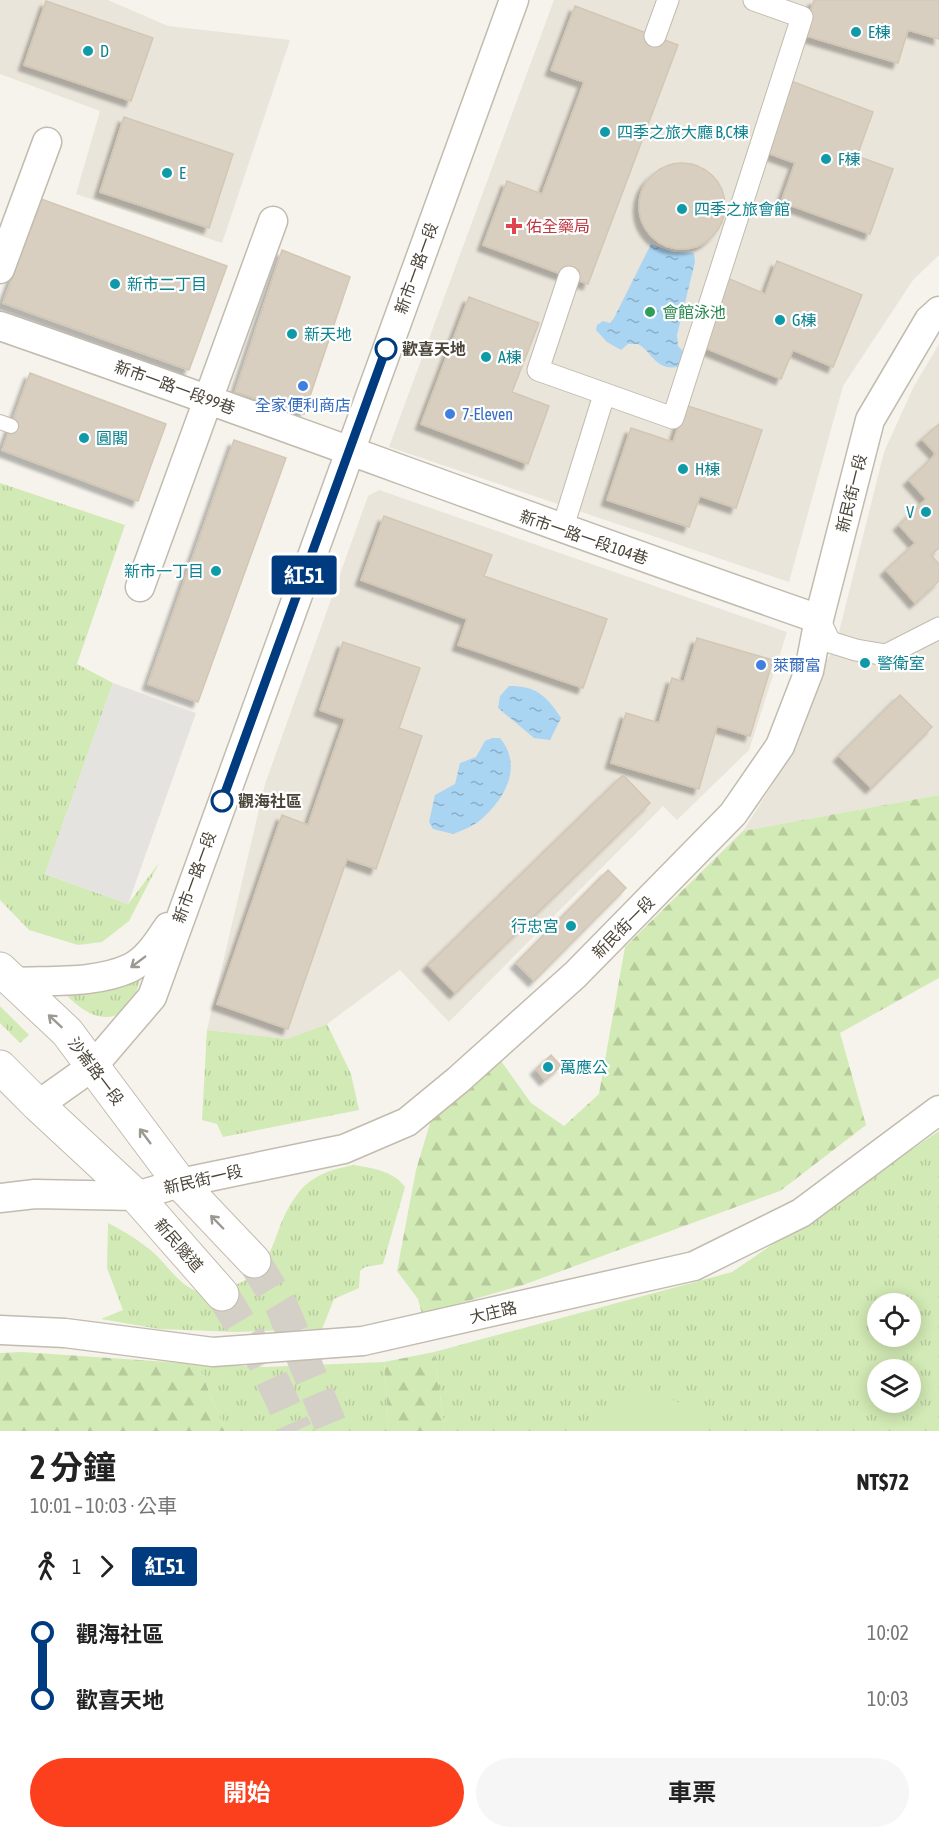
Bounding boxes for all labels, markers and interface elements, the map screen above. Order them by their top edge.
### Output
place label: E棟 [868,23,891,41]
marker: E棟 [849,25,863,39]
place label: D [100,42,109,60]
marker: D [81,44,95,58]
place label: 四季之旅大廳 B,C棟 [617,123,749,141]
marker: 四季之旅大廳 B,C棟 [598,125,612,139]
place label: F棟 [838,150,860,168]
marker: F棟 [819,152,833,166]
place label: E [179,164,186,182]
marker: E [160,166,174,180]
place label: 四季之旅會館 [694,200,790,218]
marker: 四季之旅會館 [675,202,689,216]
place label: 佑全藥局 [526,217,590,235]
marker: 佑全藥局 [507,219,521,233]
street label: 新市一路一段 [391,220,441,316]
place label: 新市二丁目 [127,275,207,293]
marker: 新市二丁目 [108,277,122,291]
place label: 會館泳池 [662,303,726,321]
marker: 會館泳池 [643,305,657,319]
place label: G棟 [792,311,816,329]
marker: G棟 [773,313,787,327]
place label: 新天地 [304,325,352,343]
marker: 新天地 [285,327,299,341]
marker: 歡喜天地 [375,338,397,360]
place label: 歡喜天地 [402,340,466,358]
place label: A棟 [498,348,522,366]
marker: A棟 [479,350,493,364]
street label: 新市一路一段99巷 [112,357,238,417]
marker: 全家便利商店 [296,379,310,393]
place label: 全家便利商店 [255,396,351,414]
place label: 7-Eleven [462,405,513,423]
marker: 7-Eleven [443,407,457,421]
place label: 圓閣 [96,429,128,447]
marker: 圓閣 [77,431,91,445]
street label: 新民街一段 [833,452,869,534]
place label: H棟 [695,460,720,478]
marker: H棟 [676,462,690,476]
place label: V [906,503,914,521]
marker: V [919,505,933,519]
street label: 新市一路一段104巷 [517,507,651,567]
line badge: 紅51 [270,556,338,594]
place label: 新市一丁目 [124,562,204,580]
text: 紅51 [284,563,324,587]
marker: 新市一丁目 [209,564,223,578]
place label: 警衛室 [877,654,925,672]
place label: 萊爾富 [773,656,821,674]
marker: 警衛室 [858,656,872,670]
marker: 萊爾富 [754,658,768,672]
marker: 觀海社區 [211,790,233,812]
place label: 觀海社區 [238,792,302,810]
street label: 新市一路一段 [169,829,219,925]
street label: 新民街一段 [588,892,658,962]
place label: 行忠宮 [511,917,559,935]
marker: 行忠宮 [564,919,578,933]
one-way arrow [130,956,146,968]
one-way arrow [48,1014,63,1028]
street label: 沙崙路一段 [65,1034,127,1108]
place label: 萬應公 [560,1058,608,1076]
marker: 萬應公 [541,1060,555,1074]
one-way arrow [139,1128,152,1144]
street label: 新民街一段 [162,1161,244,1197]
one-way arrow [210,1214,225,1229]
street label: 新民隧道 [151,1215,207,1275]
map controls [867,1293,921,1413]
button: locate [867,1293,921,1347]
street label: 大庄路 [468,1298,518,1326]
button: layers [867,1359,921,1413]
text: 2 分鐘 [30,1448,116,1486]
text: NT$72 [856,1469,909,1495]
text: 10:01 – 10:03 · 公車 [30,1494,177,1517]
icon: walk [30,1550,63,1583]
icon: forward [90,1550,123,1583]
text: 紅51 [144,1554,185,1578]
text: 1 [72,1555,81,1578]
text: 觀海社區 [76,1621,164,1647]
text: 10:02 [867,1621,909,1644]
text: 歡喜天地 [76,1687,164,1713]
text: 10:03 [867,1687,909,1710]
button: 開始 [30,1758,464,1827]
button: 車票 [476,1758,909,1827]

